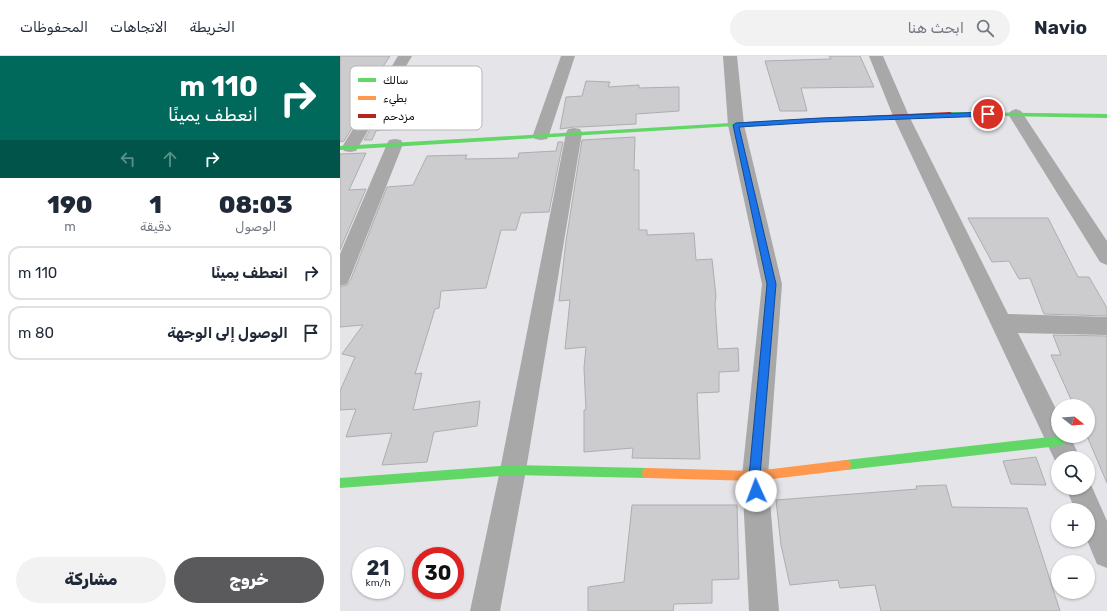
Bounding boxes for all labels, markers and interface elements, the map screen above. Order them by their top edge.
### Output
search box [730,10,1010,46]
text: Navio [1034,16,1087,39]
icon: search [974,17,996,39]
text: المحفوظات [20,19,88,36]
text: الاتجاهات [110,19,167,36]
text: الخريطة [189,19,235,36]
text: ابحث هنا [907,19,964,37]
legend [350,66,482,130]
text: 110 m [180,70,258,103]
icon: right [272,72,324,124]
text: سالك [383,74,408,87]
text: بطيء [383,92,407,107]
pin [971,97,1005,131]
icon: arrive [977,103,999,125]
text: انعطف يمينًا [168,104,258,126]
text: مزدحم [383,110,415,124]
icon: left [117,148,139,170]
icon: ahead [159,148,181,170]
icon: right [201,148,223,170]
text: 190 [47,191,93,219]
text: 1 [149,191,162,219]
text: 08:03 [219,191,293,219]
text: m [64,219,76,234]
text: دقيقة [140,219,171,234]
text: الوصول [235,219,276,234]
icon: right [300,262,322,284]
text: 110 m [18,264,57,282]
text: انعطف يمينًا [211,264,288,282]
icon: arrive [300,322,322,344]
text: 80 m [18,324,54,342]
text: الوصول إلى الوجهة [167,324,288,342]
north arrow [1051,399,1095,443]
map controls [1051,399,1095,599]
button: search [1051,451,1095,495]
position arrow [735,470,777,512]
button: + [1051,503,1095,547]
speed limit sign: 30 [412,547,464,599]
button: − [1051,555,1095,599]
text: 21 [367,556,389,580]
button: مشاركة [16,557,166,603]
button: خروج [174,557,324,603]
text: km/h [366,577,390,589]

